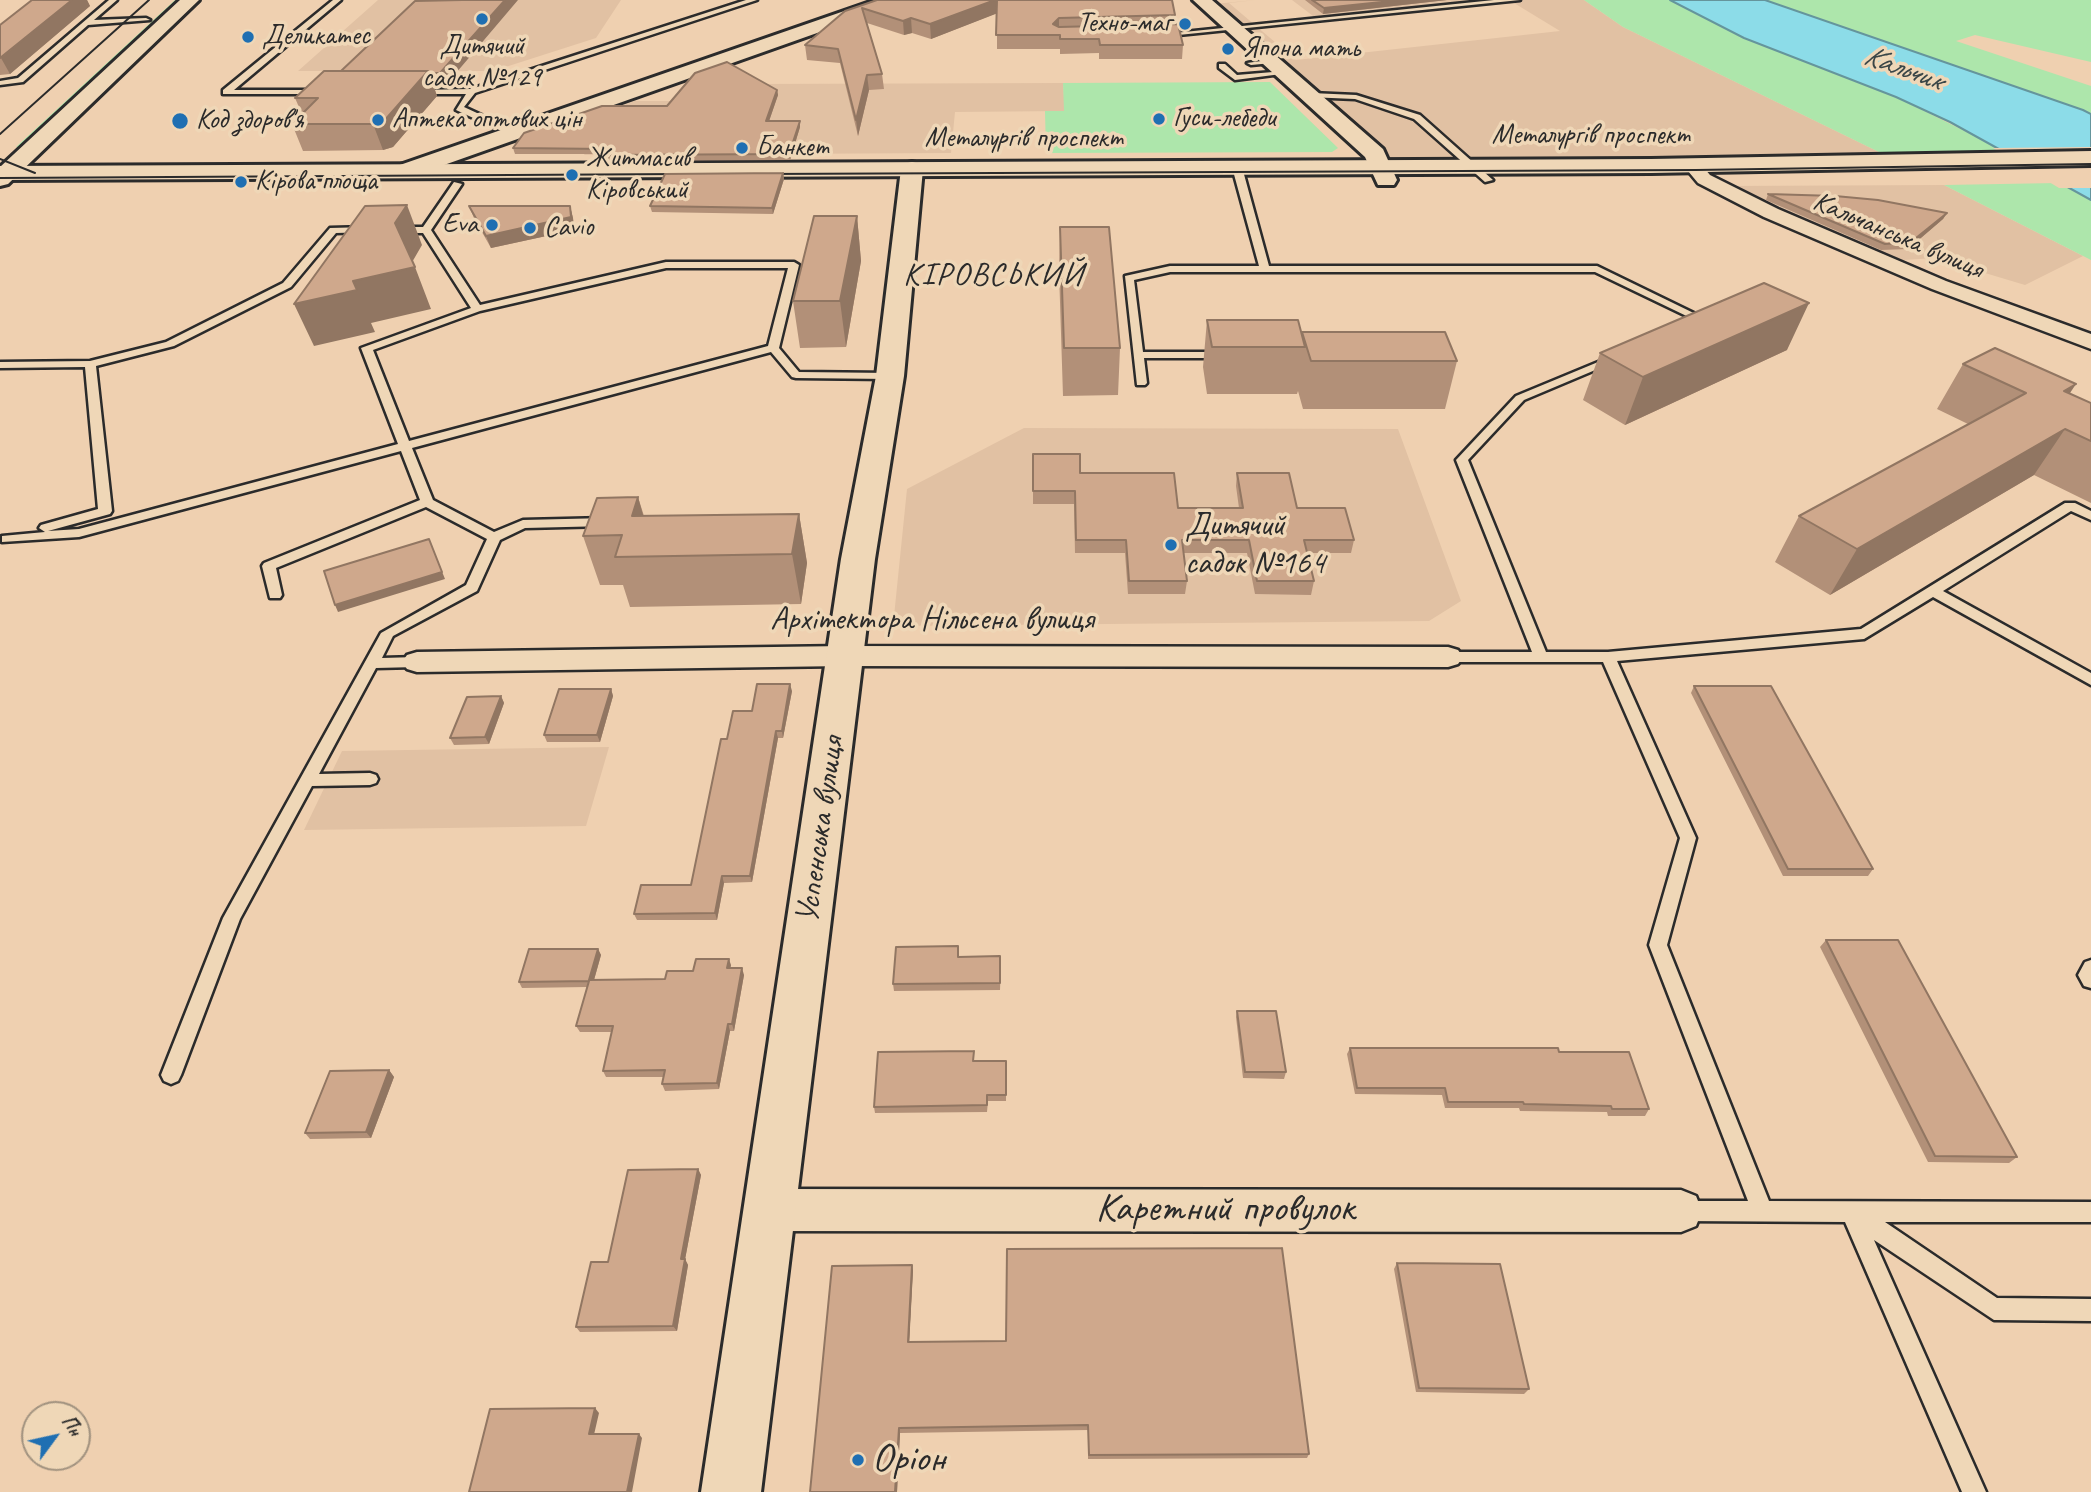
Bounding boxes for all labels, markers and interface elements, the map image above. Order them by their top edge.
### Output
place label: Техно-маг [1078,7,1171,41]
marker: Дитячий садок №129 [474,11,490,27]
marker: Техно-маг [1177,16,1193,32]
place label: Деликатес [262,20,370,54]
marker: Деликатес [240,29,256,45]
place label: Дитячий садок №129 [423,30,541,96]
place label: Япона мать [1242,32,1360,66]
water label: Кальчик [1859,38,1947,100]
marker: Япона мать [1220,41,1236,57]
place label: Гуси-лебеди [1173,102,1275,136]
place label: Аптека оптових цін [392,103,582,137]
place label: Код здоров'я [196,104,303,138]
marker: Код здоров'я [170,111,190,131]
marker: Гуси-лебеди [1151,111,1167,127]
marker: Аптека оптових цін [370,112,386,128]
street label: Металургів проспект [1492,119,1690,153]
street label: Металургів проспект [925,122,1123,156]
place label: Банкет [756,131,829,165]
marker: Банкет [734,140,750,156]
place label: Житмасив Кіровський [586,142,690,208]
place label: Кірова площа [255,165,377,199]
marker: Житмасив Кіровський [564,167,580,183]
marker: Кірова площа [233,174,249,190]
street label: Кальчанська вулиця [1808,185,1988,287]
place label: Eva [442,208,478,242]
place label: Cavio [544,211,593,245]
marker: Eva [484,217,500,233]
marker: Cavio [522,220,538,236]
district label: КІРОВСЬКИЙ [905,257,1083,295]
place label: Дитячий садок №164 [1185,506,1325,584]
marker: Дитячий садок №164 [1163,537,1179,553]
street label: Архітектора Нільсена вулиця [770,600,1094,640]
street label: Успенська вулиця [788,734,854,926]
street label: Каретний провулок [1096,1186,1354,1234]
north arrow [21,1401,91,1471]
text: Пн [56,1411,87,1441]
place label: Оріон [872,1436,945,1484]
marker: Оріон [850,1452,866,1468]

